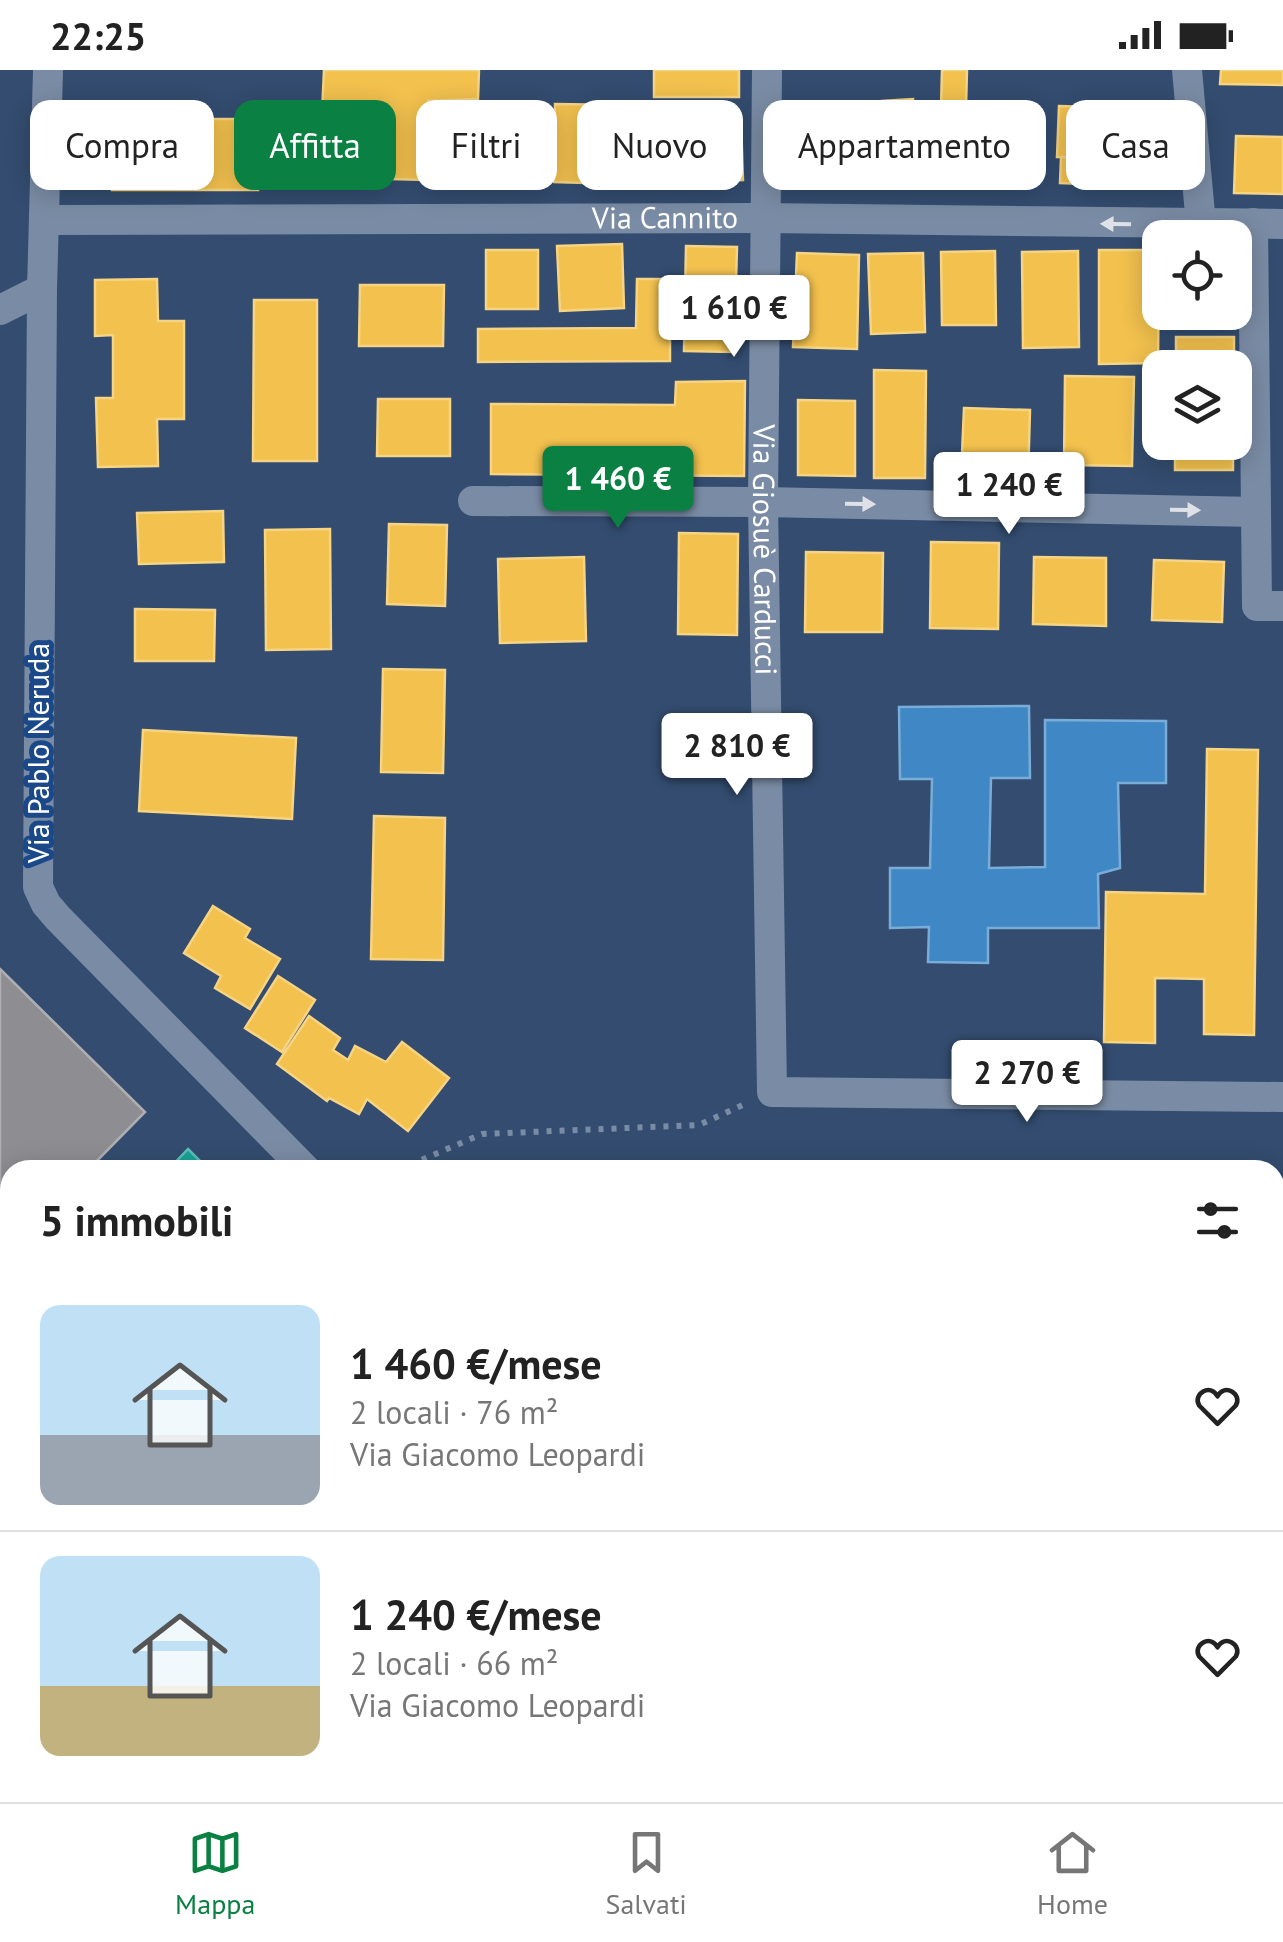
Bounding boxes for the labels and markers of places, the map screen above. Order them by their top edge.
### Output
pin: 1 610 € [642,275,826,360]
pin: 1 460 € [526,446,710,531]
pin: 1 240 € [917,452,1101,537]
pin: 2 810 € [645,713,829,798]
pin: 2 270 € [935,1040,1119,1125]

